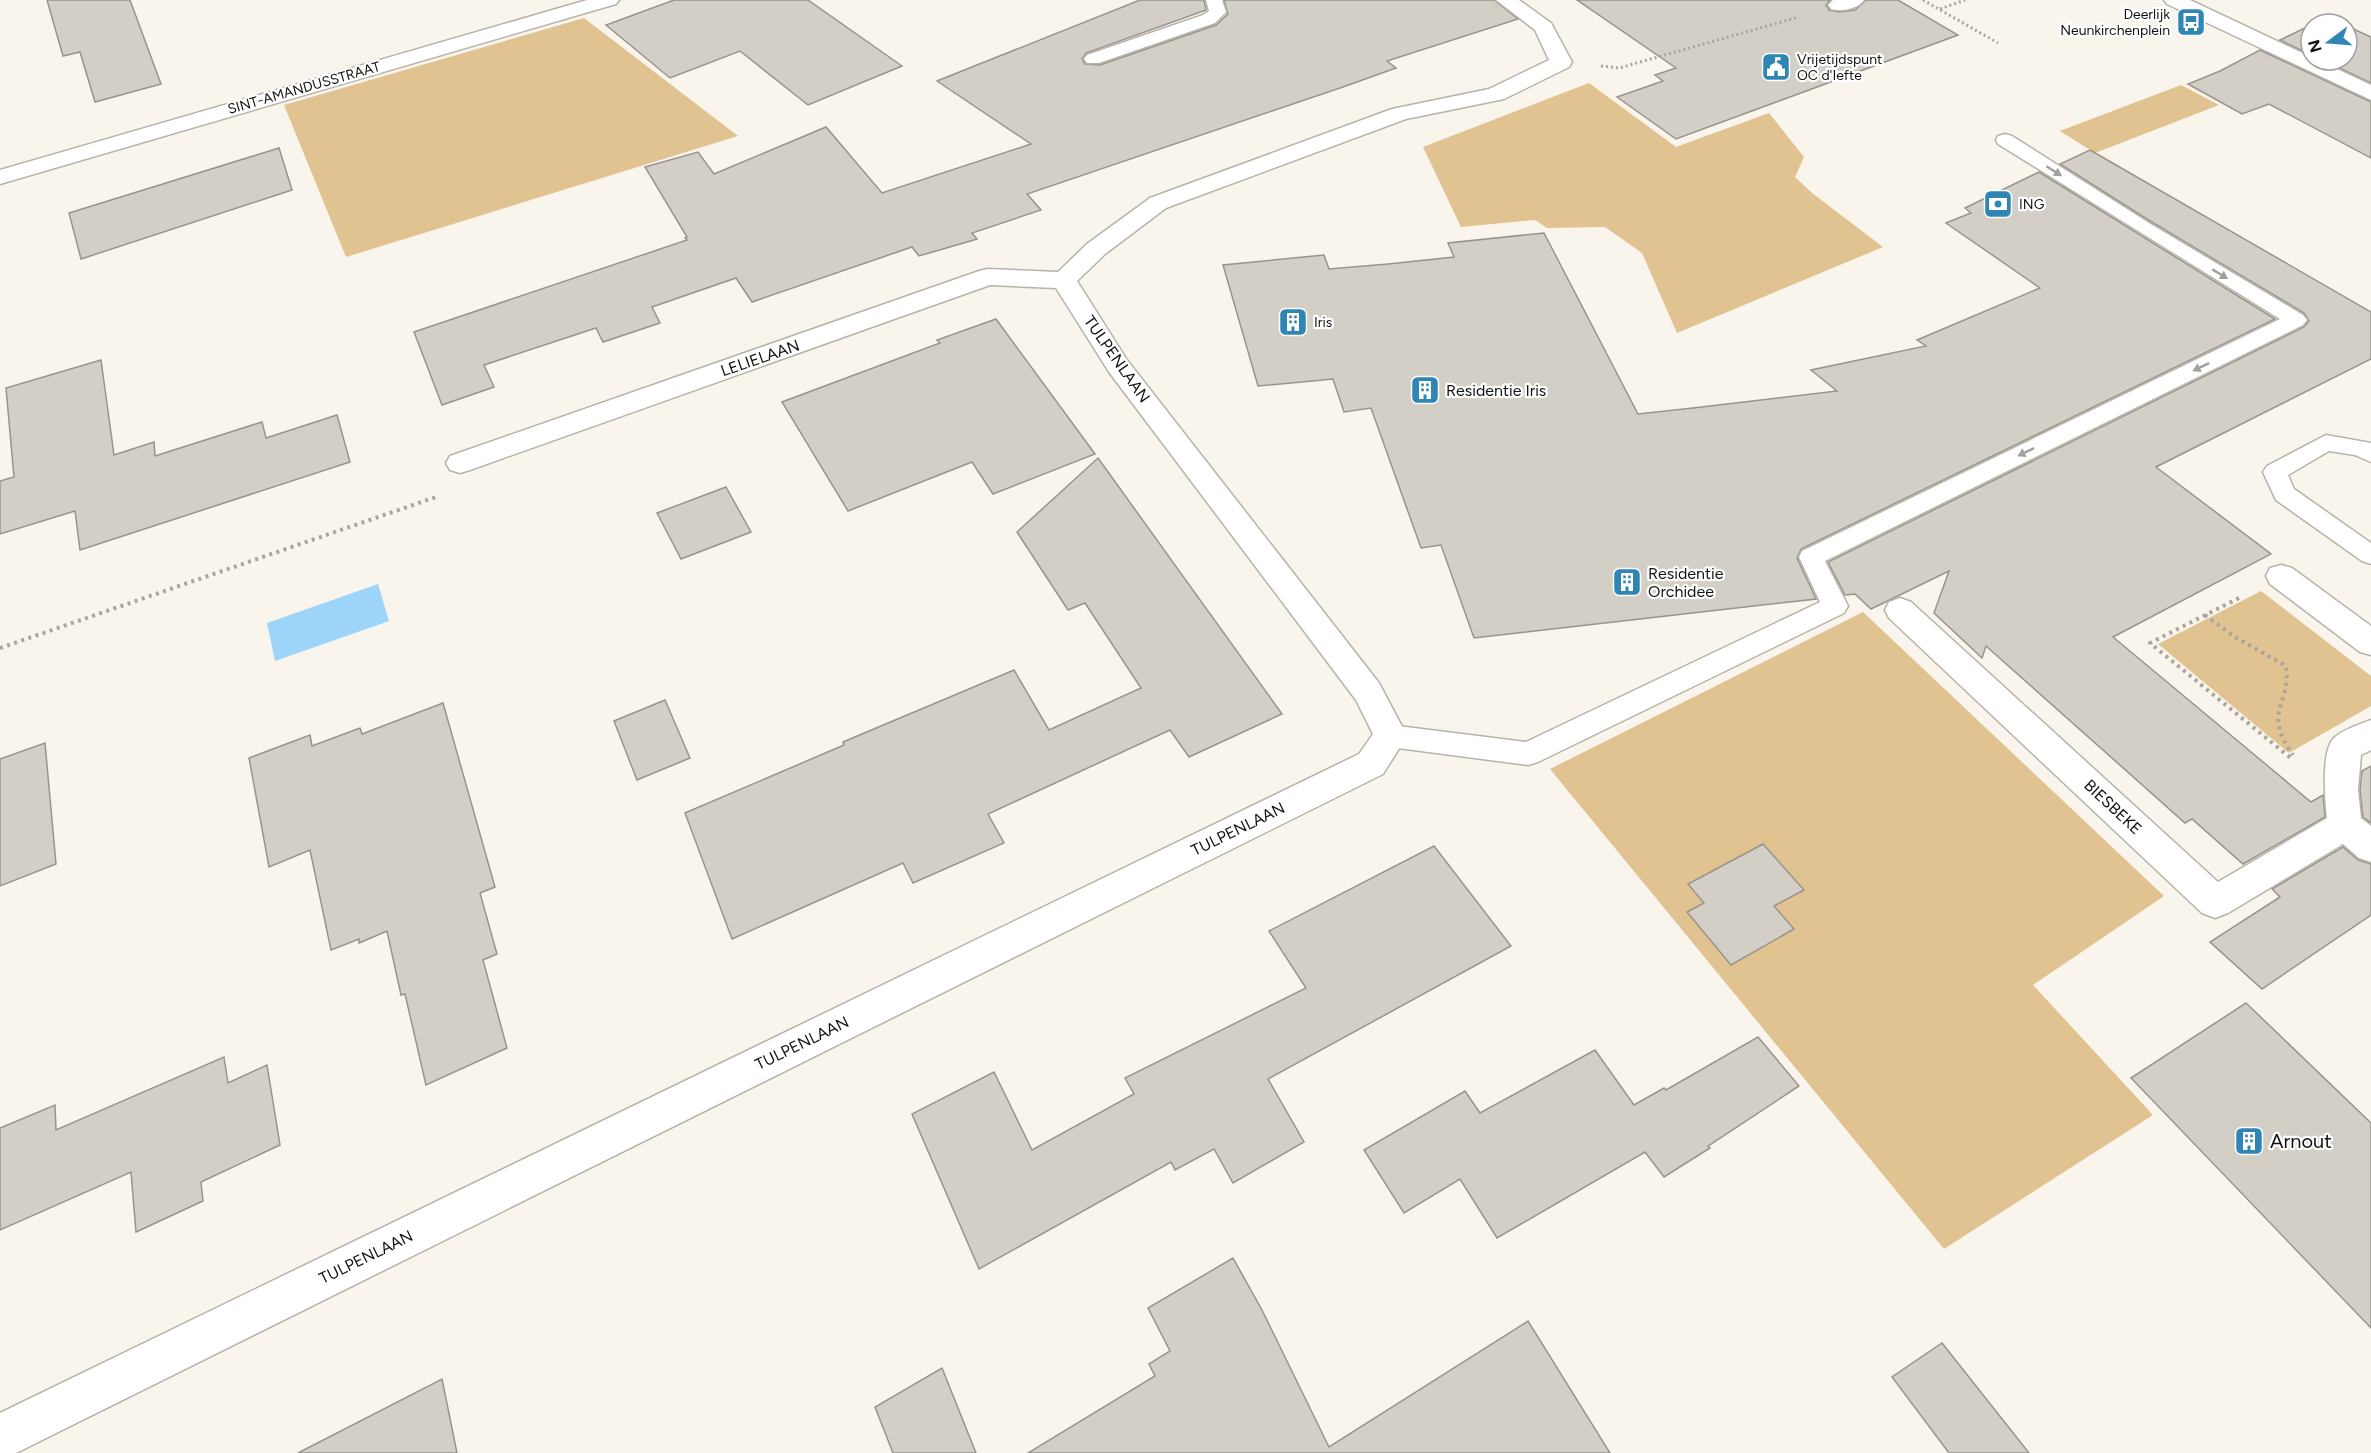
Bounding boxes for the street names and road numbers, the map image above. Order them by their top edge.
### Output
street label: SINT-AMANDUSSTRAAT [226,58,383,118]
street label: TULPENLAAN [1080,312,1154,406]
street label: LELIELAAN [718,336,802,380]
street label: BIESBEKE [2080,776,2146,838]
street label: TULPENLAAN [1188,798,1288,860]
street label: TULPENLAAN [752,1012,852,1074]
street label: TULPENLAAN [316,1226,416,1288]

